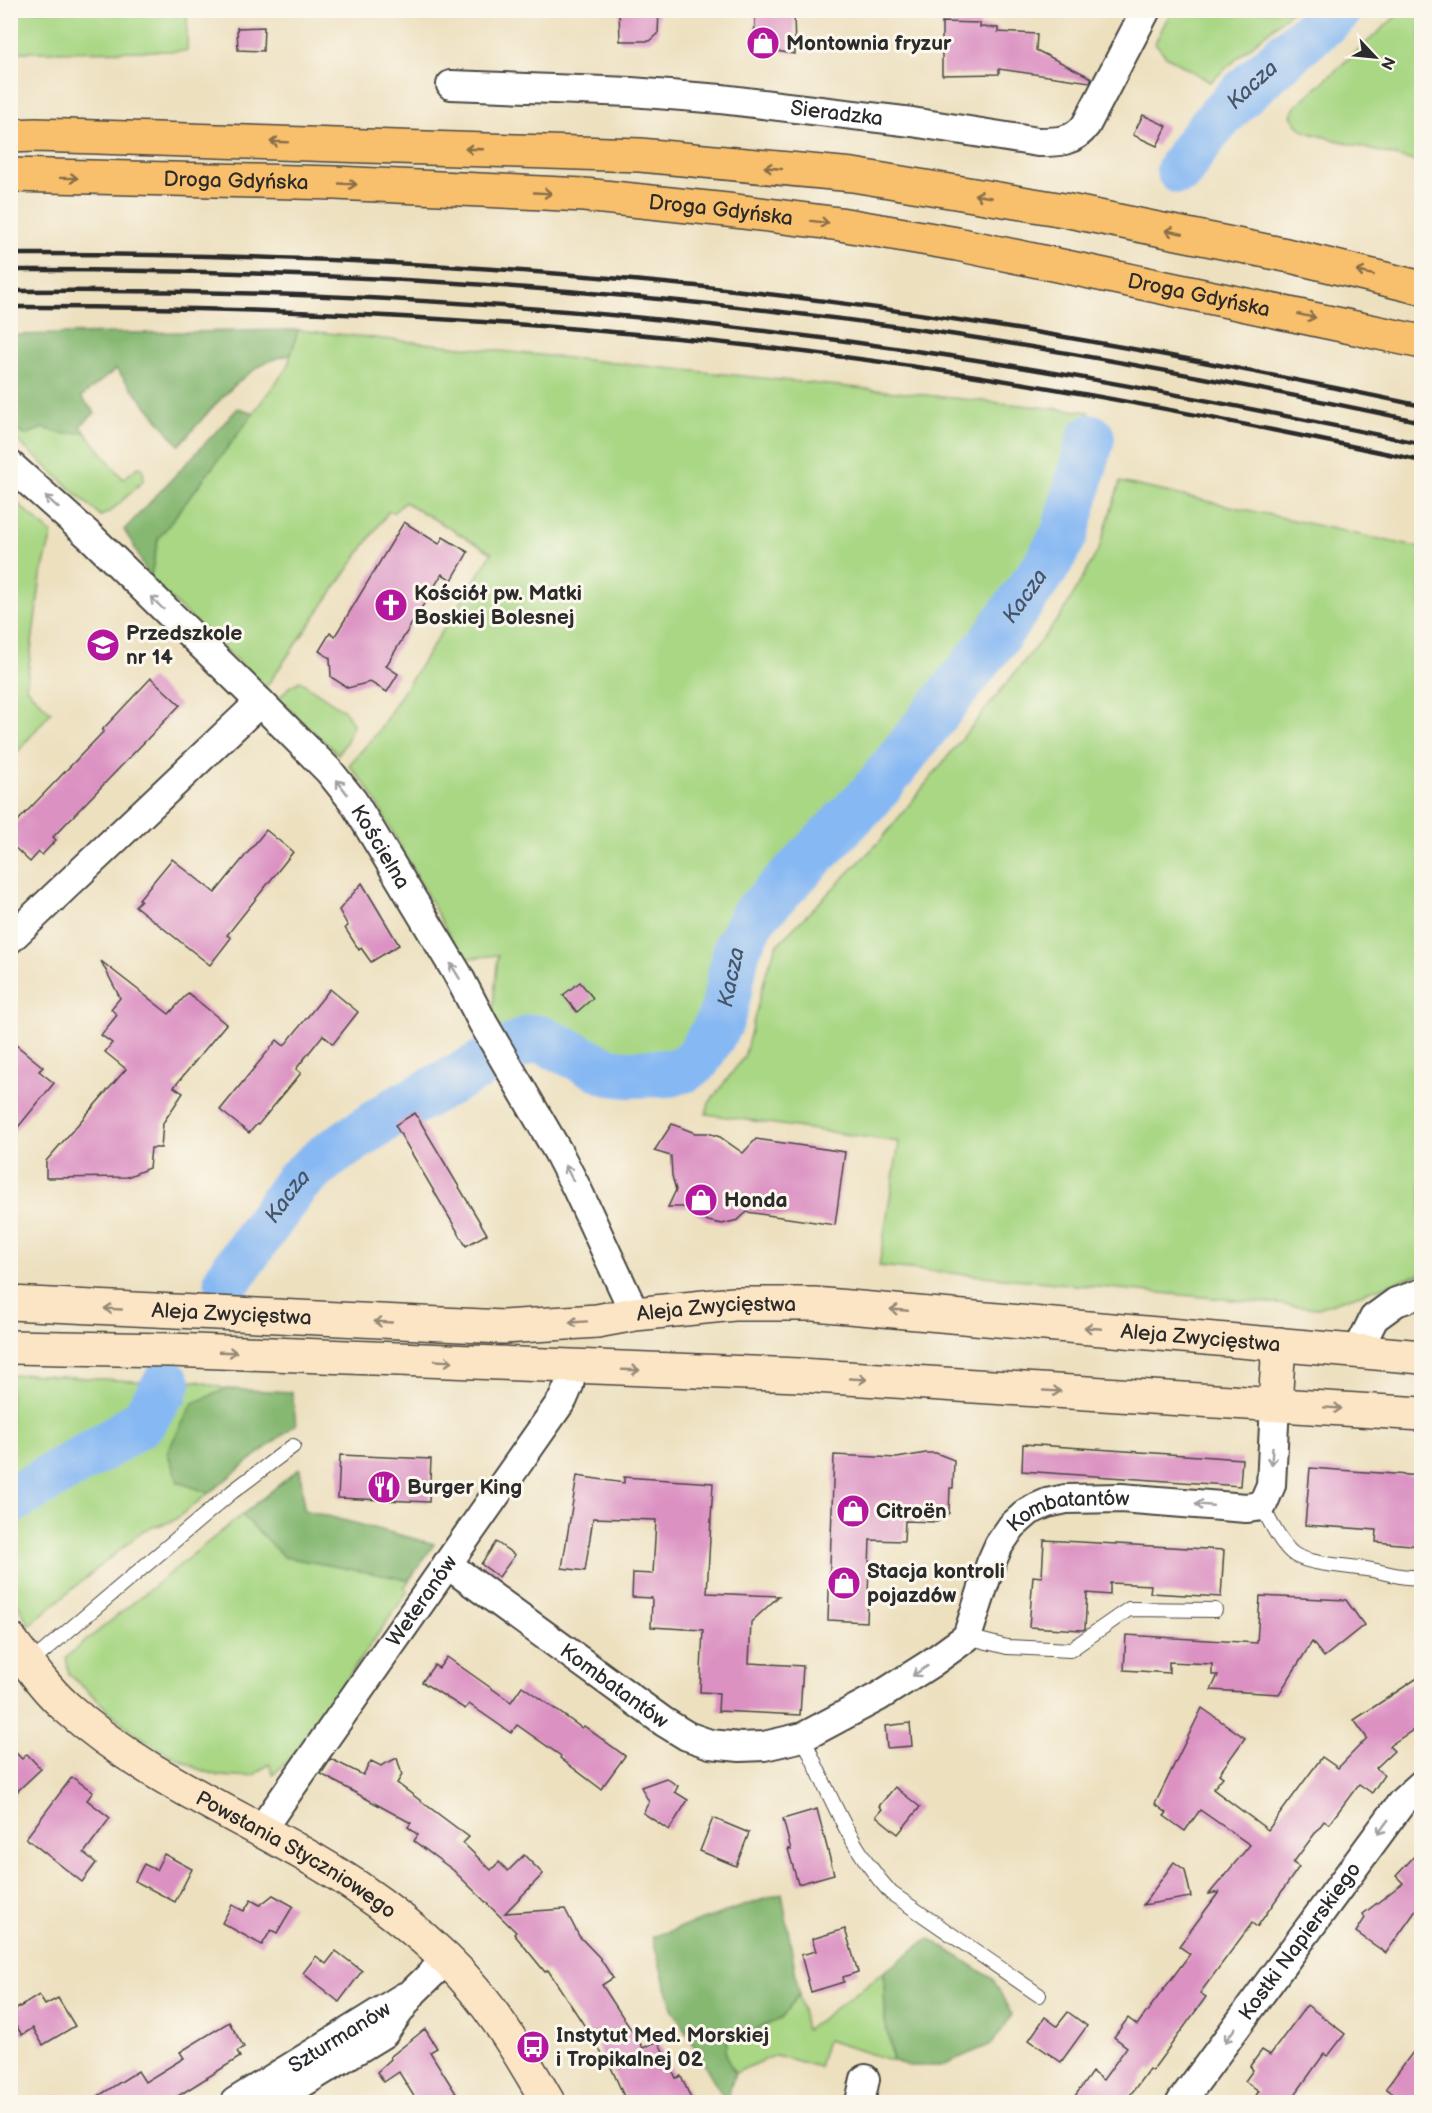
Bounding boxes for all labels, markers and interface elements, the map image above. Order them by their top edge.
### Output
shop icon: Montownia fryzur [745,25,781,61]
north arrow [1345,27,1405,87]
place label: Montownia fryzur [786,31,952,56]
text: N [1376,53,1398,72]
water label: Kacza [1221,54,1283,115]
street label: Sieradzka [789,95,884,131]
one-way arrow [270,136,290,147]
one-way arrow [465,143,485,154]
one-way arrow [764,162,784,173]
street label: Droga Gdyńska [163,166,309,195]
one-way arrow [58,172,78,183]
one-way arrow [337,178,357,189]
one-way arrow [532,187,552,198]
street label: Droga Gdyńska [647,189,794,231]
one-way arrow [973,190,993,201]
one-way arrow [810,216,829,227]
one-way arrow [1165,226,1184,238]
one-way arrow [1355,267,1374,279]
street label: Droga Gdyńska [1125,268,1273,322]
one-way arrow [1297,311,1316,323]
one-way arrow [44,495,59,509]
water label: Kacza [996,564,1053,629]
place label: Kościół pw. Matki Boskiej Bolesnej [414,581,582,630]
church icon: Kościół pw. Matki Boskiej Bolesnej [373,587,409,623]
one-way arrow [150,596,165,610]
place label: Przedszkole nr 14 [126,621,242,670]
school or university icon: Przedszkole nr 14 [85,627,121,663]
one-way arrow [336,780,349,796]
street label: Kościelna [346,800,416,893]
water label: Kacza [712,945,750,1010]
one-way arrow [449,963,461,980]
water label: Kacza [259,1163,316,1228]
one-way arrow [563,1165,575,1182]
shop icon: Honda [683,1182,719,1218]
place label: Honda [724,1188,788,1213]
street label: Aleja Zwycięstwa [635,1291,796,1326]
street label: Aleja Zwycięstwa [151,1297,312,1330]
one-way arrow [104,1303,124,1314]
one-way arrow [890,1304,910,1315]
one-way arrow [373,1316,393,1327]
one-way arrow [568,1317,588,1328]
street label: Aleja Zwycięstwa [1120,1318,1282,1357]
one-way arrow [1084,1322,1104,1333]
one-way arrow [218,1346,238,1357]
one-way arrow [434,1355,454,1366]
one-way arrow [621,1364,641,1375]
one-way arrow [847,1374,867,1385]
one-way arrow [1042,1385,1062,1396]
one-way arrow [1323,1403,1343,1414]
one-way arrow [1267,1446,1278,1466]
restaurant icon: Burger King [366,1469,402,1505]
place label: Burger King [407,1475,522,1500]
street label: Kombatantów [1002,1485,1130,1537]
shop icon: Citroën [835,1493,871,1529]
place label: Citroën [876,1499,947,1524]
one-way arrow [1194,1499,1214,1510]
street label: Weteranów [381,1550,462,1651]
place label: Stacja kontroli pojazdów [867,1559,1005,1608]
shop icon: Stacja kontroli pojazdów [826,1565,862,1601]
street label: Kombatantów [555,1638,673,1734]
one-way arrow [911,1664,928,1677]
street label: Powstania Styczniowego [192,1785,401,1924]
one-way arrow [1377,1819,1389,1835]
street label: Kostki Napierskiego [1233,1857,1366,2025]
street label: Szturmanów [284,1996,395,2078]
place label: Instytut Med. Morskiej i Tropikalnej 02 [556,2023,769,2072]
one-way arrow [1224,2027,1236,2043]
bus stop icon: Instytut Med. Morskiej i Tropikalnej 02 [515,2029,551,2065]

